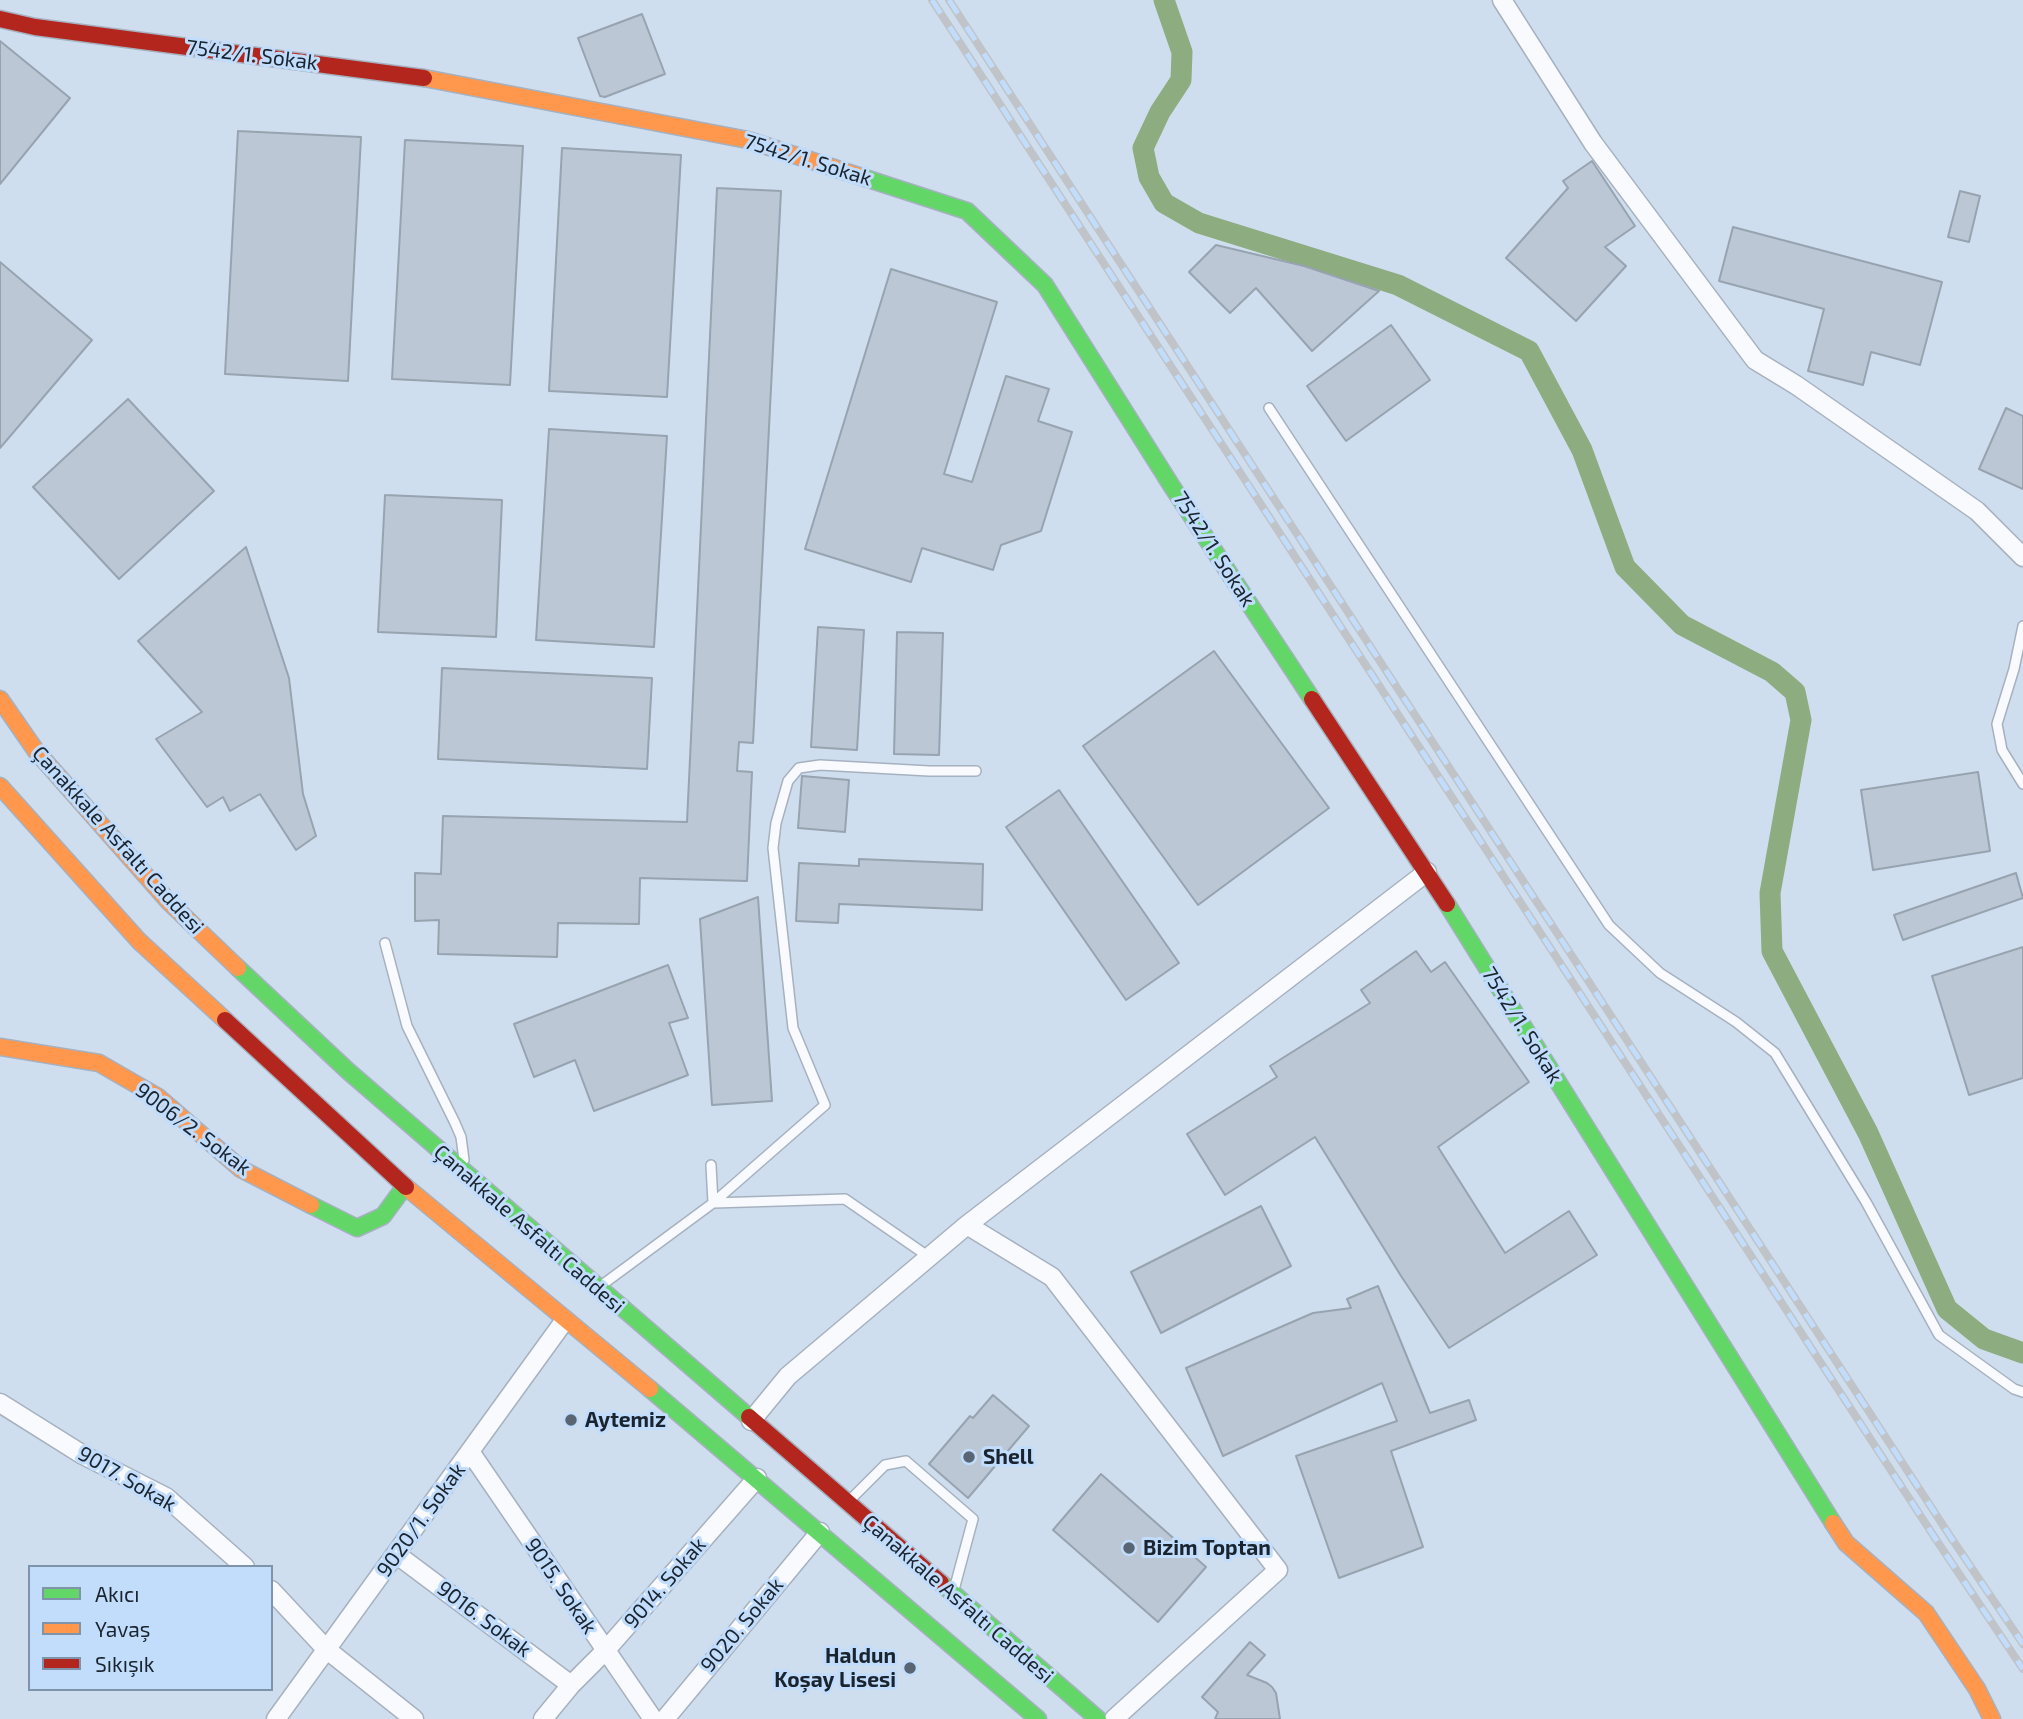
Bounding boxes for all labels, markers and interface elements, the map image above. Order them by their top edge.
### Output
street label: 7542/1. Sokak [185,34,319,76]
street label: 7542/1. Sokak [741,129,875,191]
street label: 7542/1. Sokak [1167,487,1261,611]
street label: Çanakkale Asfaltı Caddesi [27,741,209,939]
street label: 7542/1. Sokak [1476,962,1568,1088]
street label: 9006/2. Sokak [130,1077,256,1181]
street label: Çanakkale Asfaltı Caddesi [429,1139,629,1319]
place label: Aytemiz [585,1407,666,1433]
marker: Aytemiz [563,1412,579,1428]
street label: 9017. Sokak [74,1441,180,1517]
place label: Shell [983,1444,1034,1470]
marker: Shell [961,1449,977,1465]
street label: 9020/1. Sokak [371,1458,471,1582]
street label: Çanakkale Asfaltı Caddesi [858,1509,1058,1689]
street label: 9014. Sokak [619,1532,711,1634]
street label: 9015. Sokak [520,1533,602,1639]
place label: Bizim Toptan [1143,1535,1271,1561]
marker: Bizim Toptan [1121,1540,1137,1556]
legend [28,1565,273,1691]
street label: 9020. Sokak [695,1573,789,1677]
street label: 9016. Sokak [432,1575,536,1663]
text: Akıcı [95,1581,139,1606]
text: Yavaş [95,1616,151,1641]
place label: Haldun Koşay Lisesi [774,1643,896,1693]
text: Sıkışık [95,1651,155,1676]
marker: Haldun Koşay Lisesi [902,1660,918,1676]

